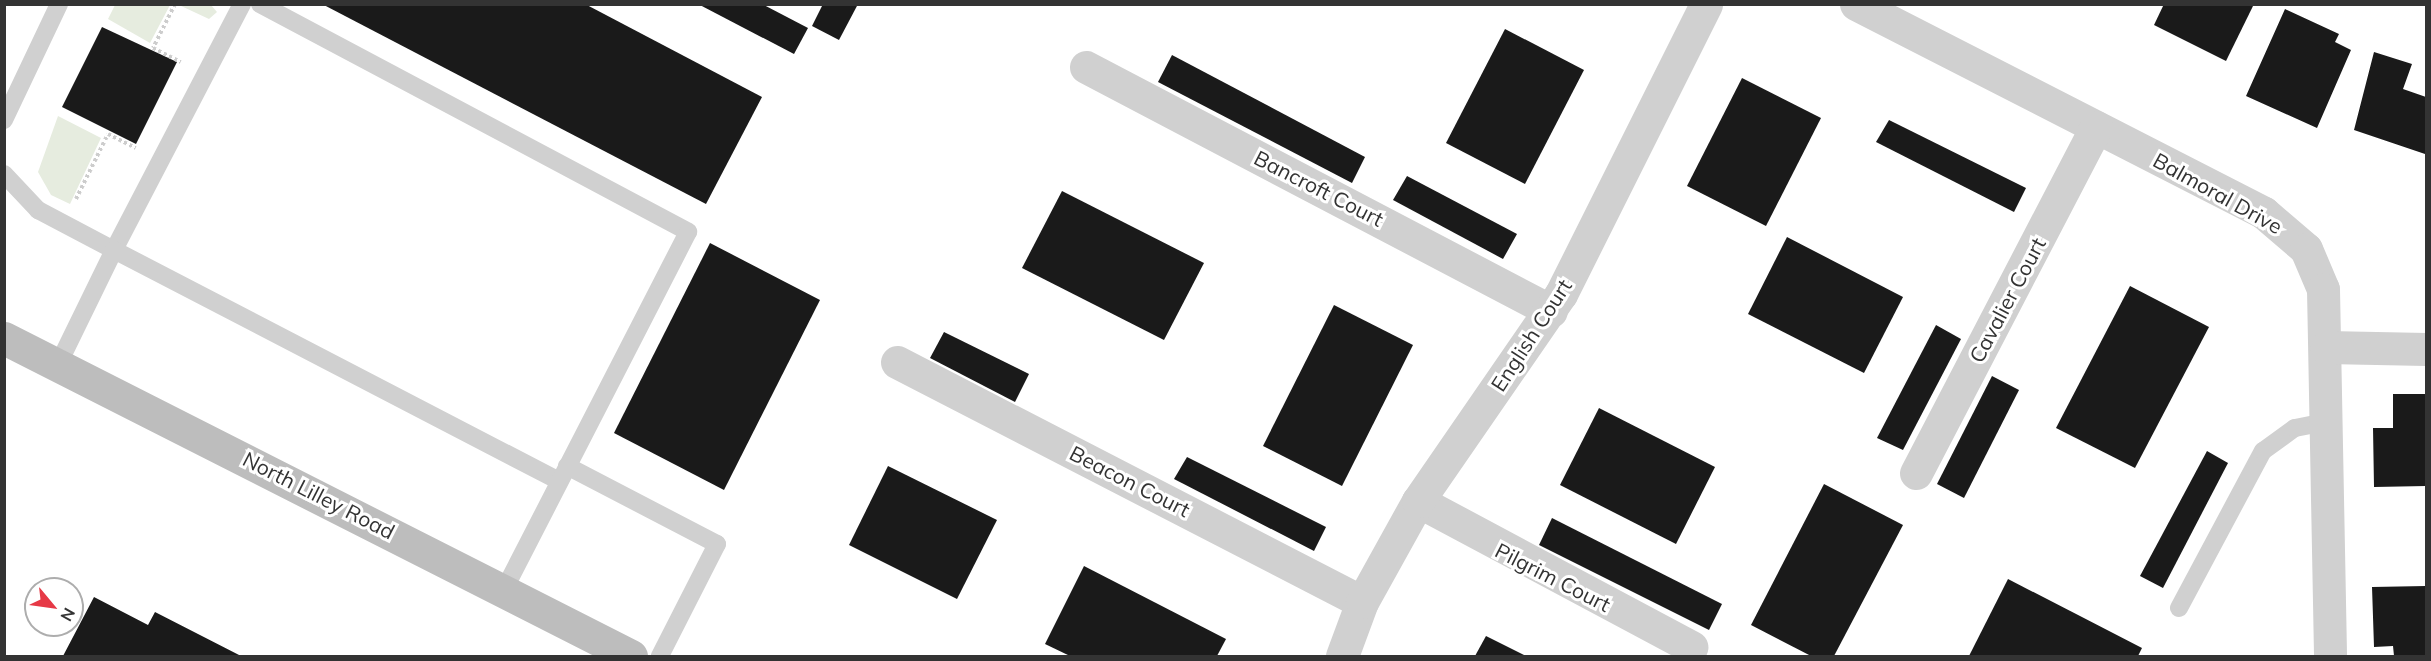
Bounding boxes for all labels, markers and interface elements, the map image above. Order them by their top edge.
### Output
street label: Bancroft Court [1250,145,1388,231]
street label: Balmoral Drive [2149,147,2287,239]
street label: Cavalier Court [1964,233,2050,367]
street label: English Court [1485,274,1577,396]
street label: Beacon Court [1066,440,1194,522]
street label: North Lilley Road [239,446,399,544]
street label: Pilgrim Court [1491,537,1615,617]
north arrow [24,577,84,637]
text: N [56,605,80,625]

